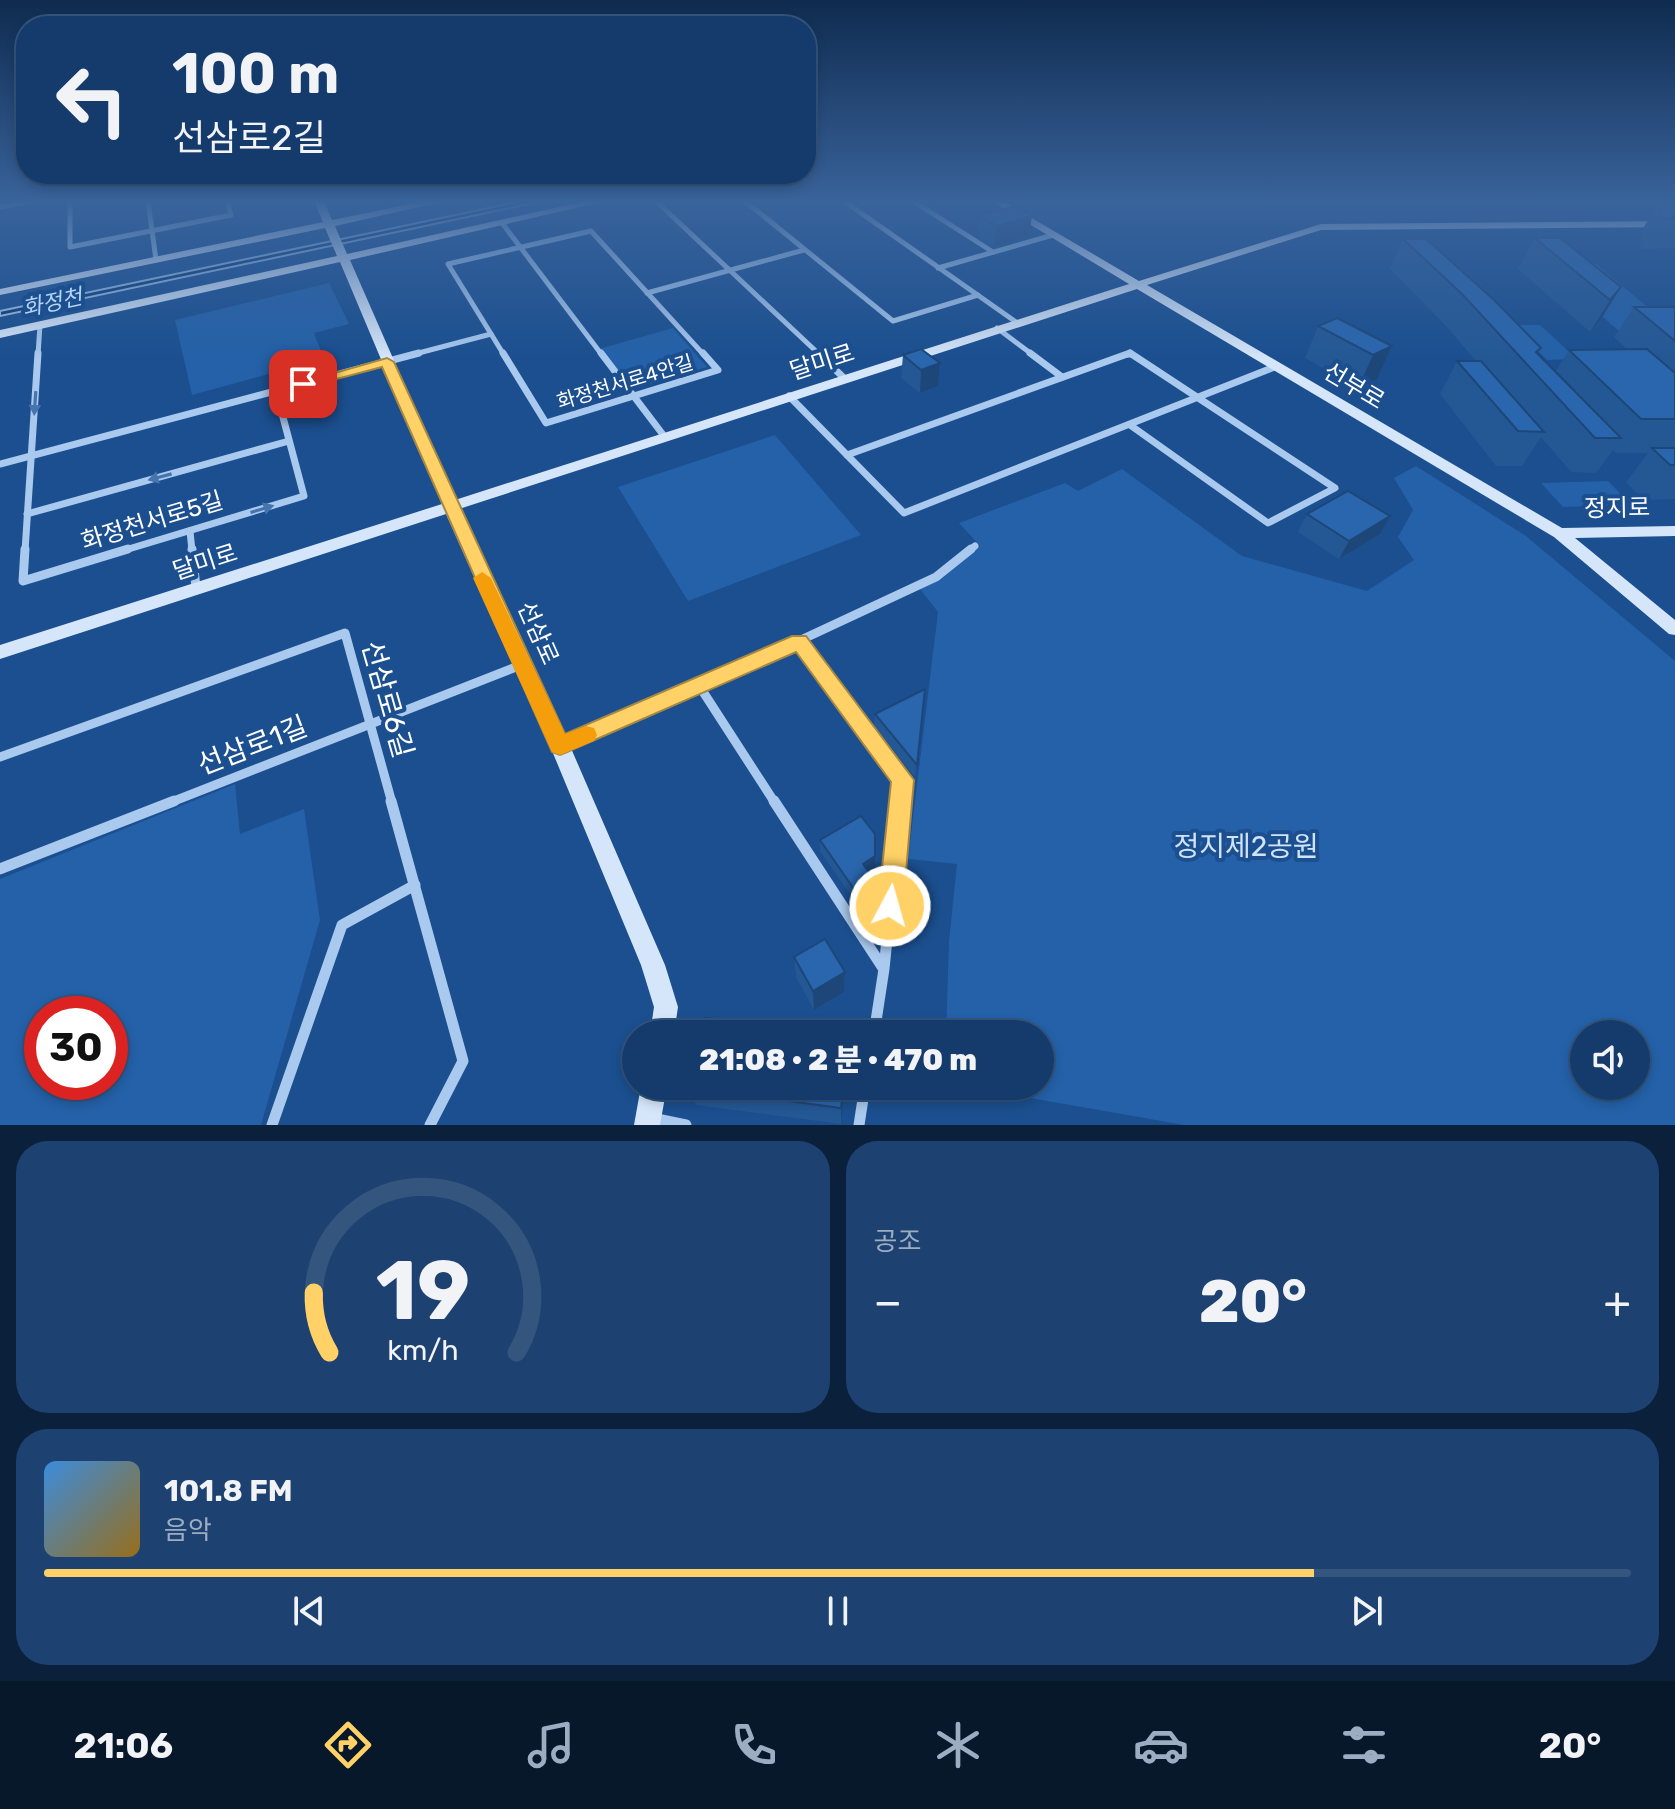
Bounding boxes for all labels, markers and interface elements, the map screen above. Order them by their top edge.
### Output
text: 100 m [172,41,339,107]
icon: left [40,48,144,152]
text: 선삼로2길 [172,116,326,159]
water label: 화정천 [20,282,87,322]
street label: 달미로 [786,338,858,386]
pin [269,350,337,418]
street label: 화정천서로4안길 [554,350,696,414]
street label: 선부로 [1318,357,1390,415]
icon: arrive [281,362,325,406]
one-way arrow [28,391,41,416]
one-way arrow [147,471,171,484]
street label: 화정천서로5길 [78,486,226,556]
street label: 정지로 [1584,493,1650,523]
one-way arrow [250,502,274,515]
street label: 달미로 [169,538,241,586]
street label: 선삼로 [512,597,564,669]
street label: 선삼로6길 [355,637,420,761]
street label: 선삼로1길 [193,709,312,781]
park label: 정지제2공원 [1173,830,1319,863]
position arrow [848,864,932,948]
speed limit sign: 30 [24,996,128,1100]
map controls [1570,1020,1650,1100]
button: sound [1570,1020,1650,1100]
text: 21:08 · 2 분 · 470 m [699,1042,977,1078]
text: 공조 [874,1226,921,1257]
text: 19 [375,1241,470,1340]
text: 20° [1199,1266,1307,1337]
text: − [874,1276,902,1328]
text: + [1604,1276,1631,1328]
text: km/h [387,1333,458,1367]
text: 101.8 FM [164,1473,293,1509]
text: 음악 [164,1515,212,1546]
icon: previous [287,1589,331,1633]
icon: pause [816,1589,860,1633]
icon: next [1345,1589,1389,1633]
icon: directions [320,1717,376,1773]
icon: music [523,1717,579,1773]
icon: phone [726,1717,782,1773]
icon: climate [930,1717,986,1773]
icon: car [1133,1717,1189,1773]
icon: filters [1336,1717,1392,1773]
text: 21:06 [74,1724,173,1767]
text: 20° [1539,1724,1601,1767]

